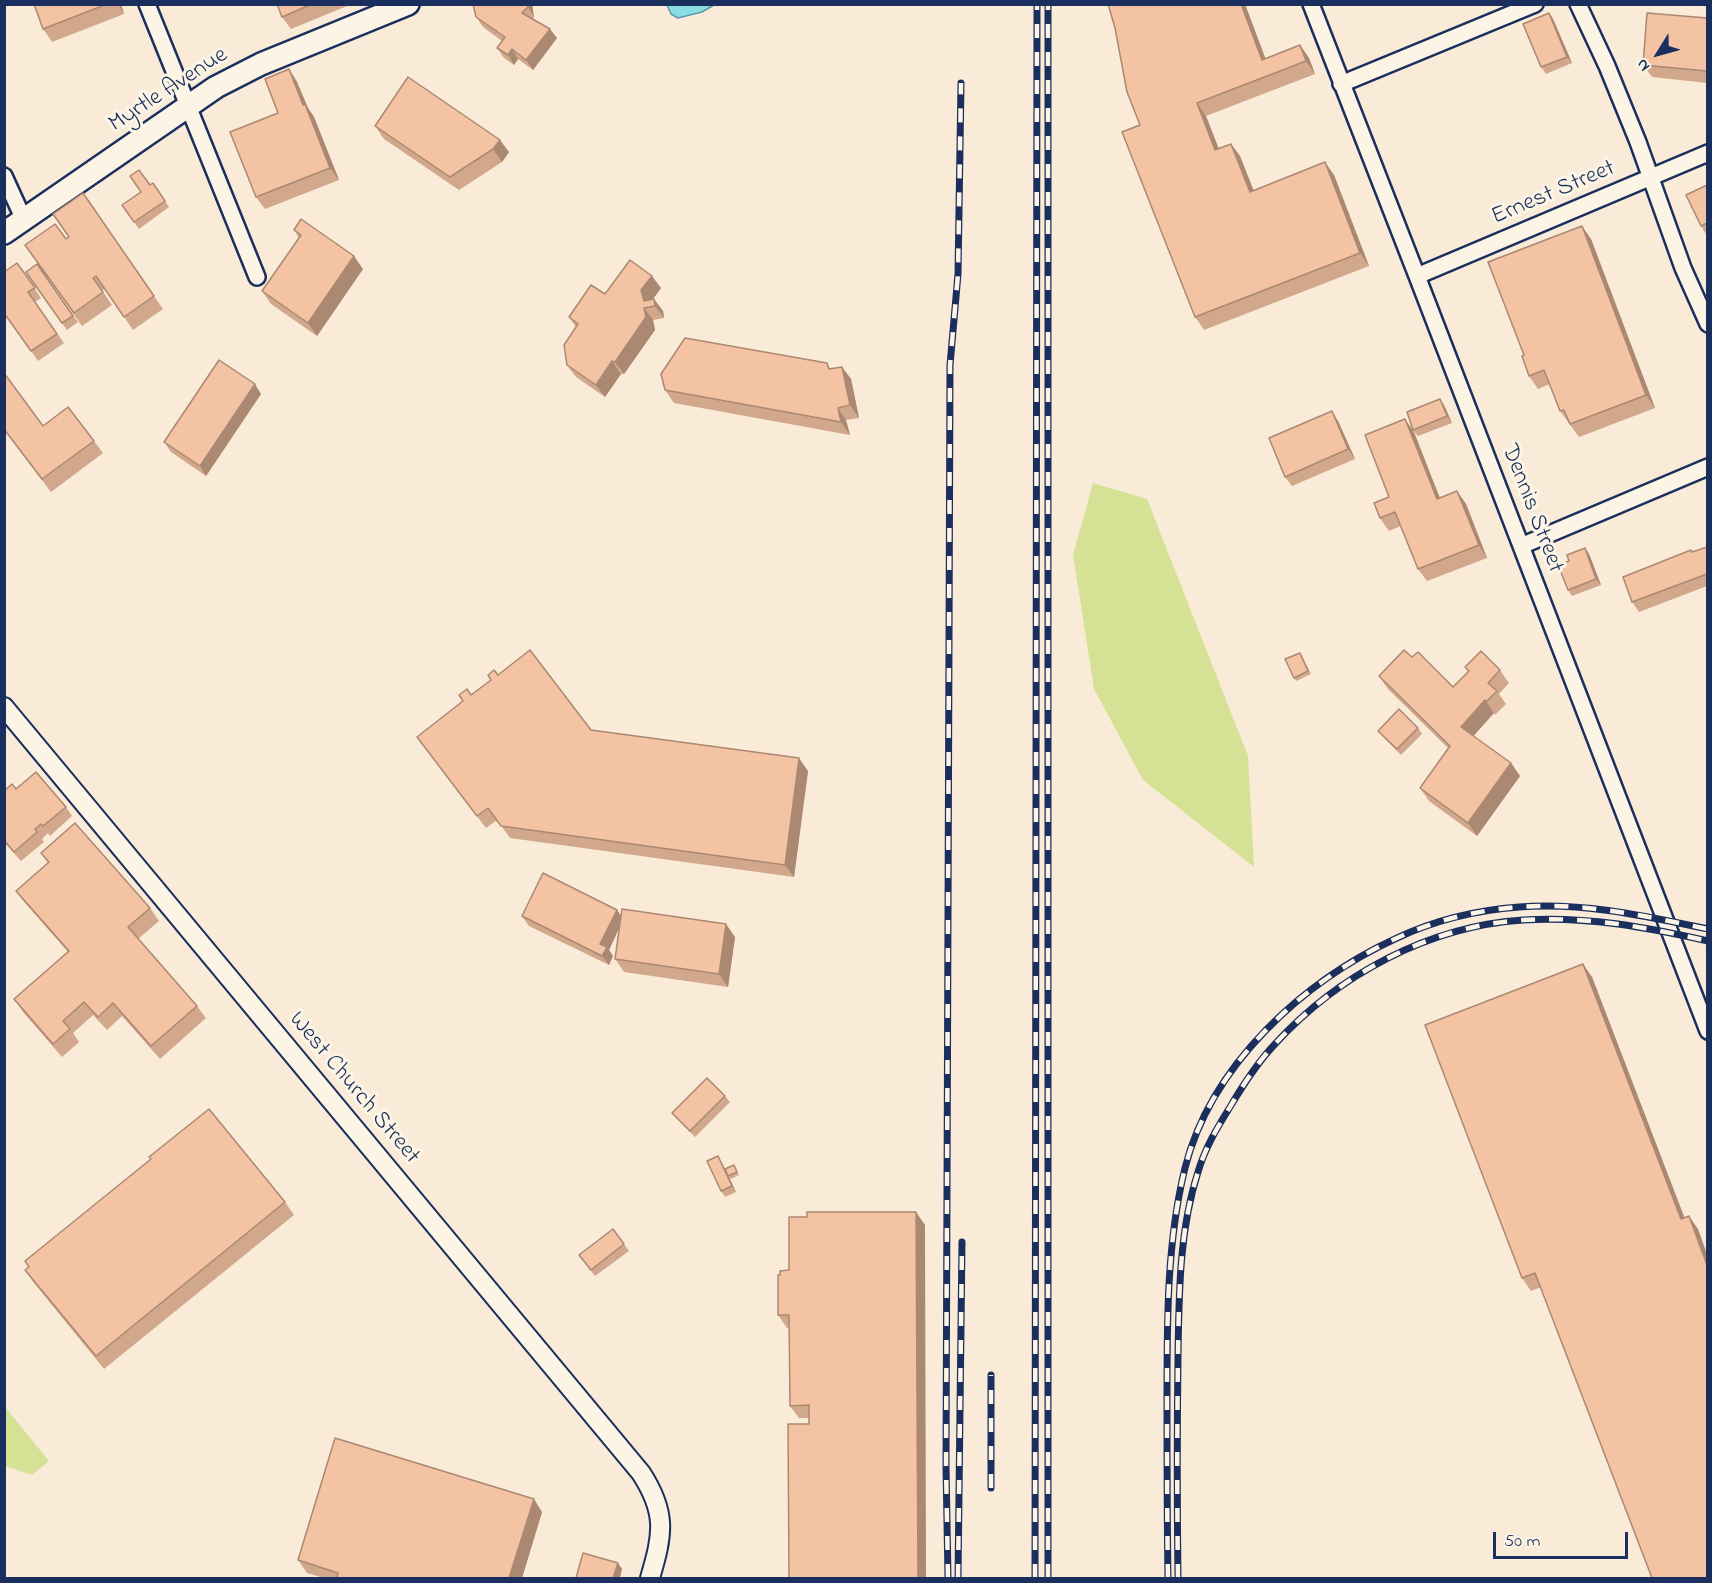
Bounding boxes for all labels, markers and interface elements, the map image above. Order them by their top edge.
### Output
north arrow [1628,24,1688,84]
street label: Myrtle Avenue [104,42,234,140]
text: N [1631,53,1656,76]
street label: Ernest Street [1488,155,1620,233]
street label: Dennis Street [1493,441,1569,577]
street label: West Church Street [281,1007,425,1171]
scale bar [1496,1520,1631,1558]
text: 50 m [1504,1529,1541,1555]

